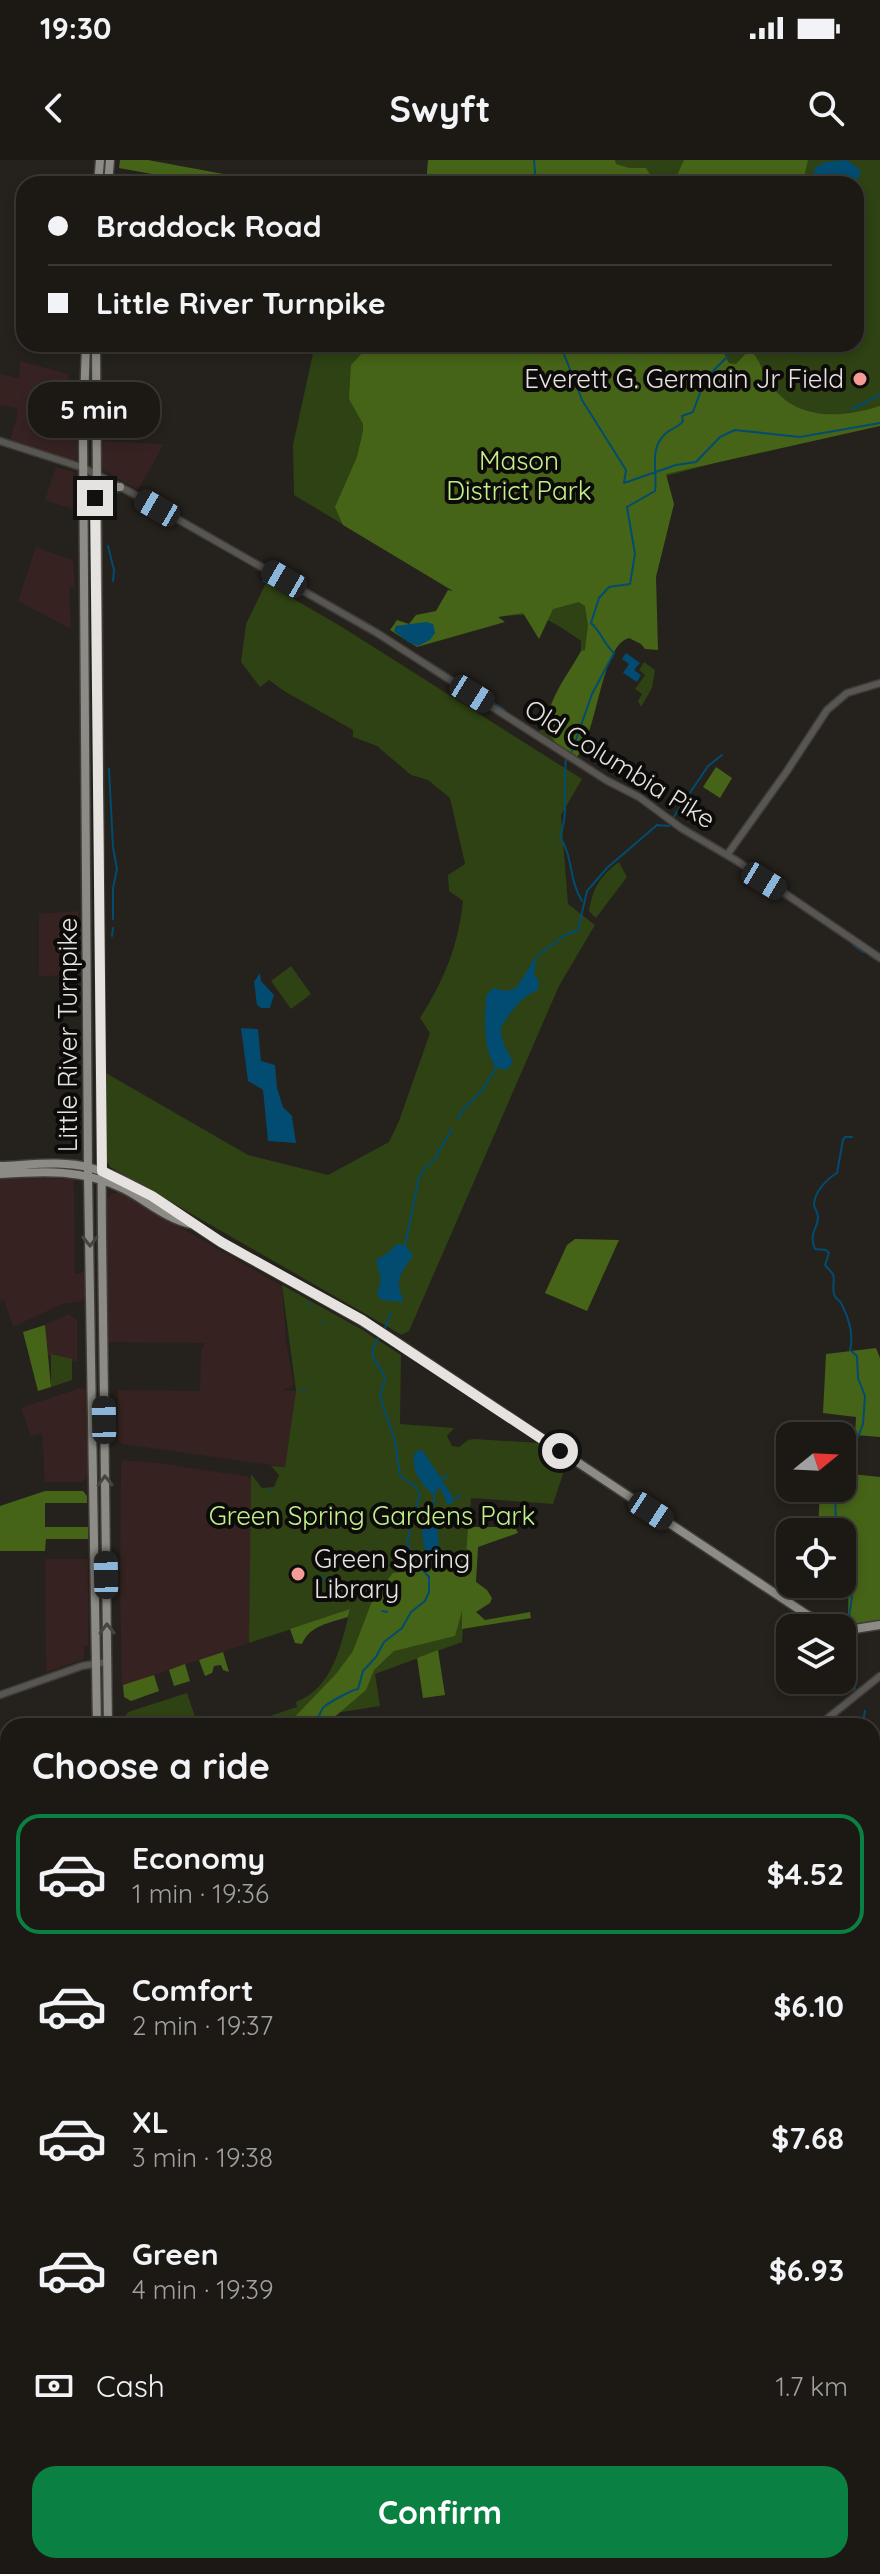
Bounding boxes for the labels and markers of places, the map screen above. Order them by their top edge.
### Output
place label: Everett G. Germain Jr Field [524,362,844,395]
marker: Everett G. Germain Jr Field [851,370,869,388]
place label: Green Spring Library [314,1542,470,1605]
marker: Green Spring Library [289,1565,307,1583]

